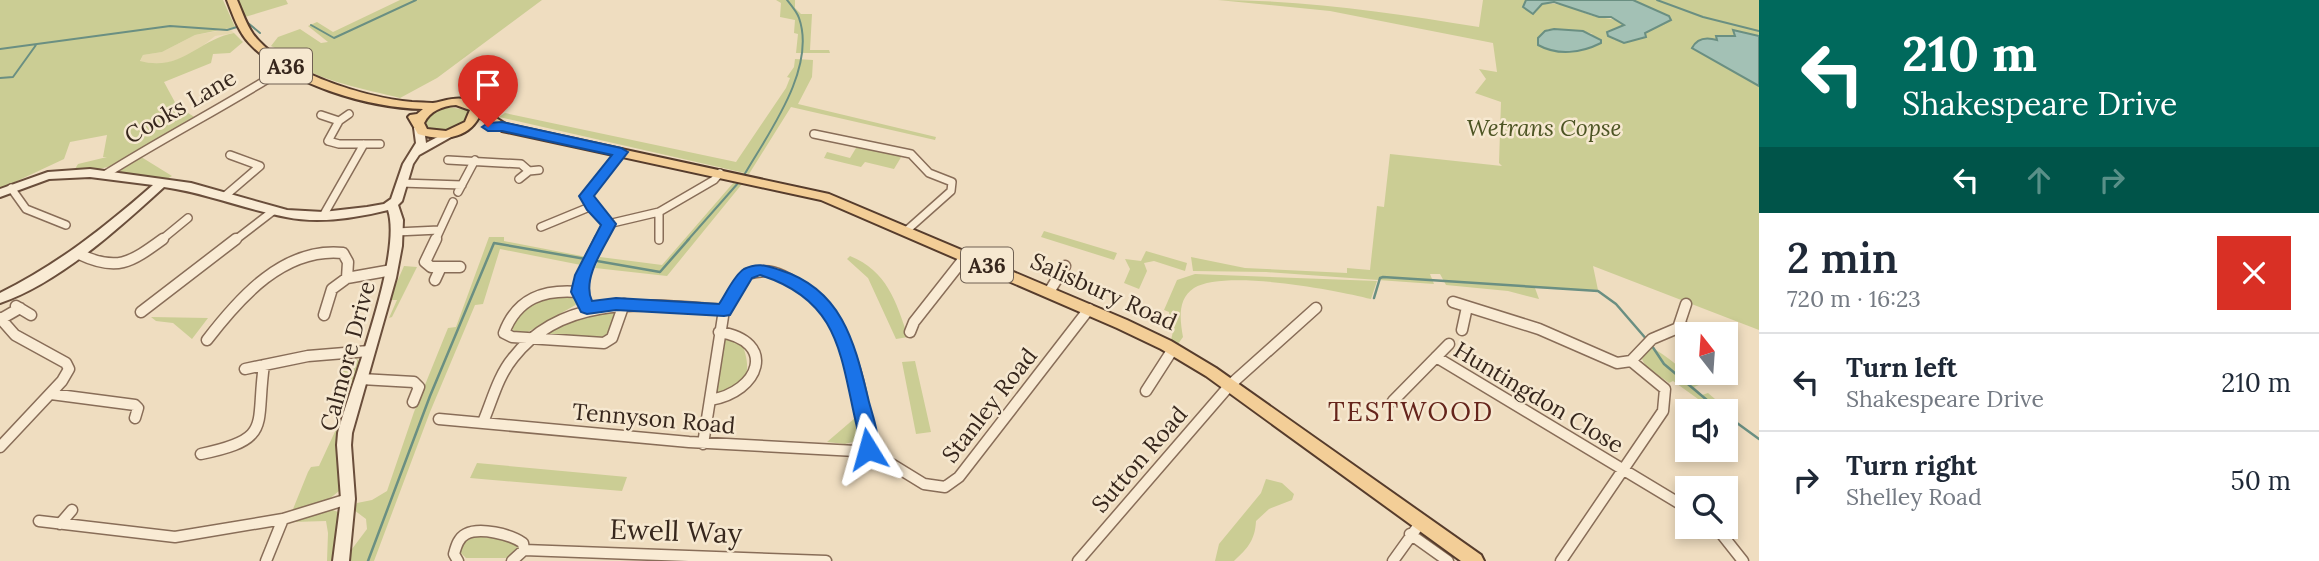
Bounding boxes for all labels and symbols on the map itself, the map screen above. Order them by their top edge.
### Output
road number: A36 [260,48,312,84]
pin [458,55,518,127]
street label: Cooks Lane [119,62,241,150]
park label: Wetrans Copse [1466,113,1622,142]
street label: Salisbury Road [1026,246,1182,336]
road number: A36 [961,247,1013,282]
street label: Calmore Drive [313,278,381,434]
north arrow [1675,322,1738,385]
street label: Huntingdon Close [1449,335,1629,459]
street label: Stanley Road [935,342,1043,468]
district label: TESTWOOD [1328,395,1494,428]
street label: Tennyson Road [571,396,737,440]
street label: Sutton Road [1085,400,1193,518]
position arrow [831,412,905,486]
street label: Ewell Way [609,511,743,551]

